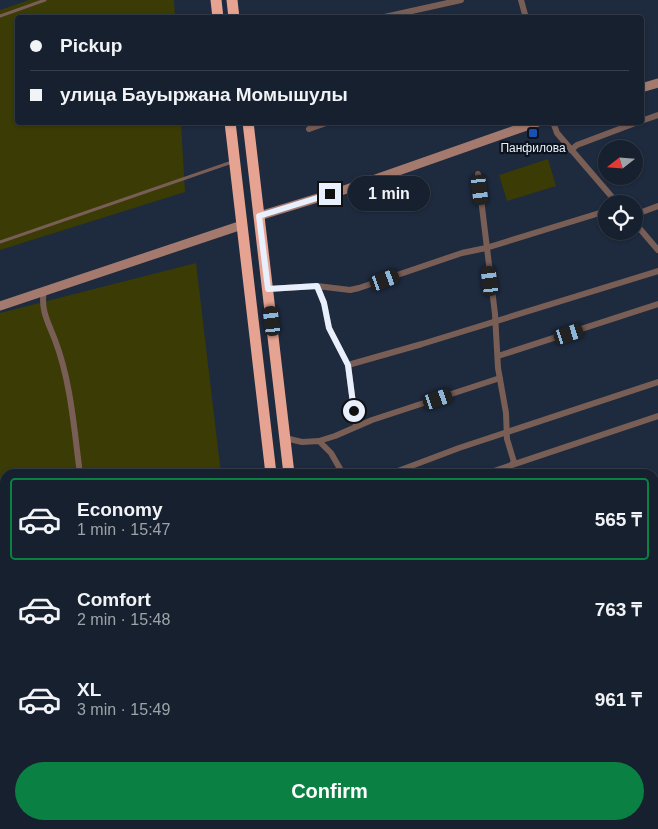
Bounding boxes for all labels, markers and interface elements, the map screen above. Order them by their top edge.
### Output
text: Pickup [60,35,122,56]
text: улица Бауыржана Момышулы [60,84,348,105]
marker: Панфилова [527,127,539,139]
north arrow [598,140,642,185]
map controls [598,140,643,240]
place label: Панфилова [500,141,566,155]
car [470,174,489,206]
callout: 1 min [348,176,430,212]
route end [319,183,341,205]
text: 1 min [368,185,410,202]
button: locate [598,195,643,240]
car [480,265,499,297]
car [368,268,401,292]
car [262,305,281,337]
car [552,322,585,346]
car [421,387,454,411]
route start [343,400,365,422]
icon: car [17,497,62,542]
text: Economy [77,499,163,520]
text: 565 ₸ [595,509,642,530]
text: 1 min · 15:47 [77,521,170,538]
icon: car [17,587,62,632]
text: Comfort [77,589,151,610]
text: 763 ₸ [595,599,642,620]
text: 2 min · 15:48 [77,611,170,628]
icon: car [17,677,62,722]
text: XL [77,679,101,700]
text: 961 ₸ [595,689,642,710]
text: 3 min · 15:49 [77,701,170,718]
button: Confirm [15,762,644,820]

